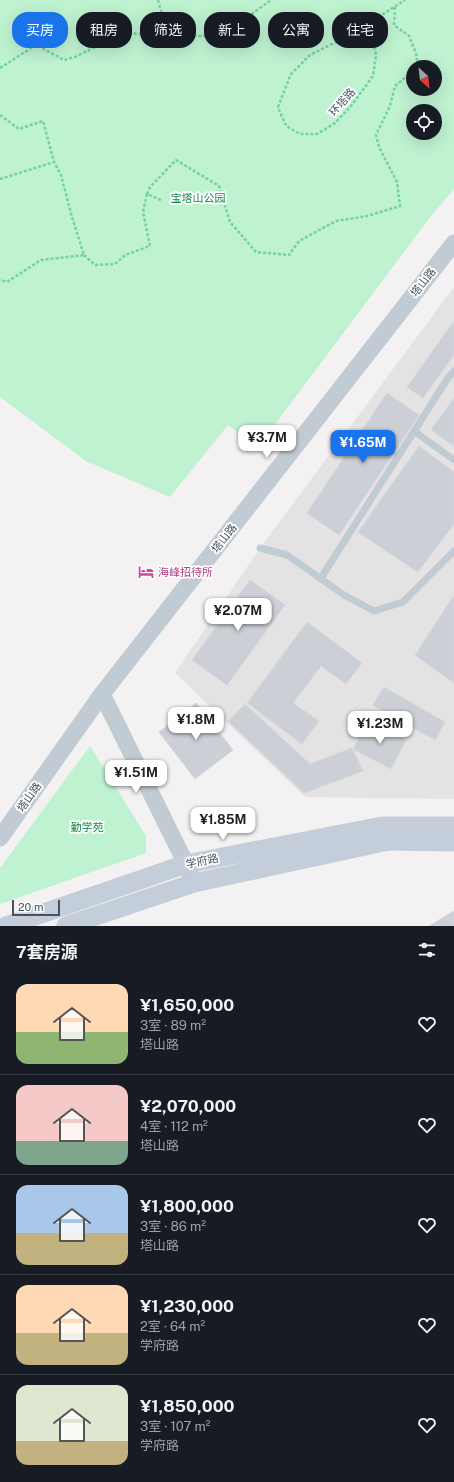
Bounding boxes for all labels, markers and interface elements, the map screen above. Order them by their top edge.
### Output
chip: 买房 [12,12,68,48]
chip: 租房 [76,12,132,48]
chip: 筛选 [140,12,196,48]
chip: 新上 [204,12,260,48]
chip: 公寓 [268,12,324,48]
chip: 住宅 [332,12,388,48]
north arrow [406,60,442,96]
map controls [406,60,442,140]
street label: 环塔路 [327,86,357,118]
button: locate [406,104,442,140]
park label: 宝塔山公园 [171,192,226,204]
street label: 塔山路 [408,265,438,299]
pin: ¥3.7M [239,425,295,459]
text: ¥3.7M [247,430,287,445]
pin: ¥1.65M [330,430,396,464]
text: ¥1.65M [340,435,386,450]
street label: 塔山路 [209,521,239,555]
hotel icon: 海峰招待所 [137,563,155,581]
place label: 海峰招待所 [158,566,213,578]
pin: ¥2.07M [205,598,271,632]
text: ¥2.07M [214,603,262,618]
pin: ¥1.8M [168,707,224,741]
pin: ¥1.23M [347,711,413,745]
text: ¥1.8M [177,712,215,727]
text: ¥1.23M [357,716,403,731]
pin: ¥1.51M [103,760,169,794]
text: ¥1.51M [114,765,158,780]
street label: 塔山路 [15,780,43,814]
pin: ¥1.85M [190,807,256,841]
text: ¥1.85M [199,812,247,827]
park label: 勤学苑 [71,821,104,833]
street label: 学府路 [185,852,219,870]
scale bar [12,898,60,917]
text: 20 m [18,901,43,913]
icon: filters [416,939,438,961]
text: 7套房源 [16,942,78,962]
text: ¥1,650,000 [140,995,234,1015]
icon: home [48,1000,96,1048]
icon: heart [416,1013,438,1035]
text: 3室 · 89 m² [140,1018,206,1033]
text: 塔山路 [140,1037,179,1052]
text: ¥2,070,000 [140,1096,236,1116]
icon: home [48,1101,96,1149]
icon: heart [416,1114,438,1136]
text: 4室 · 112 m² [140,1119,208,1134]
text: 塔山路 [140,1138,179,1153]
text: ¥1,800,000 [140,1196,234,1216]
icon: home [48,1201,96,1249]
icon: heart [416,1214,438,1236]
text: 3室 · 86 m² [140,1219,206,1234]
text: 塔山路 [140,1238,179,1253]
text: ¥1,230,000 [140,1296,234,1316]
icon: home [48,1301,96,1349]
icon: heart [416,1314,438,1336]
text: 2室 · 64 m² [140,1319,205,1334]
text: 学府路 [140,1338,179,1353]
text: ¥1,850,000 [140,1396,235,1416]
icon: home [48,1401,96,1449]
icon: heart [416,1414,438,1436]
text: 3室 · 107 m² [140,1419,210,1434]
text: 学府路 [140,1438,179,1453]

